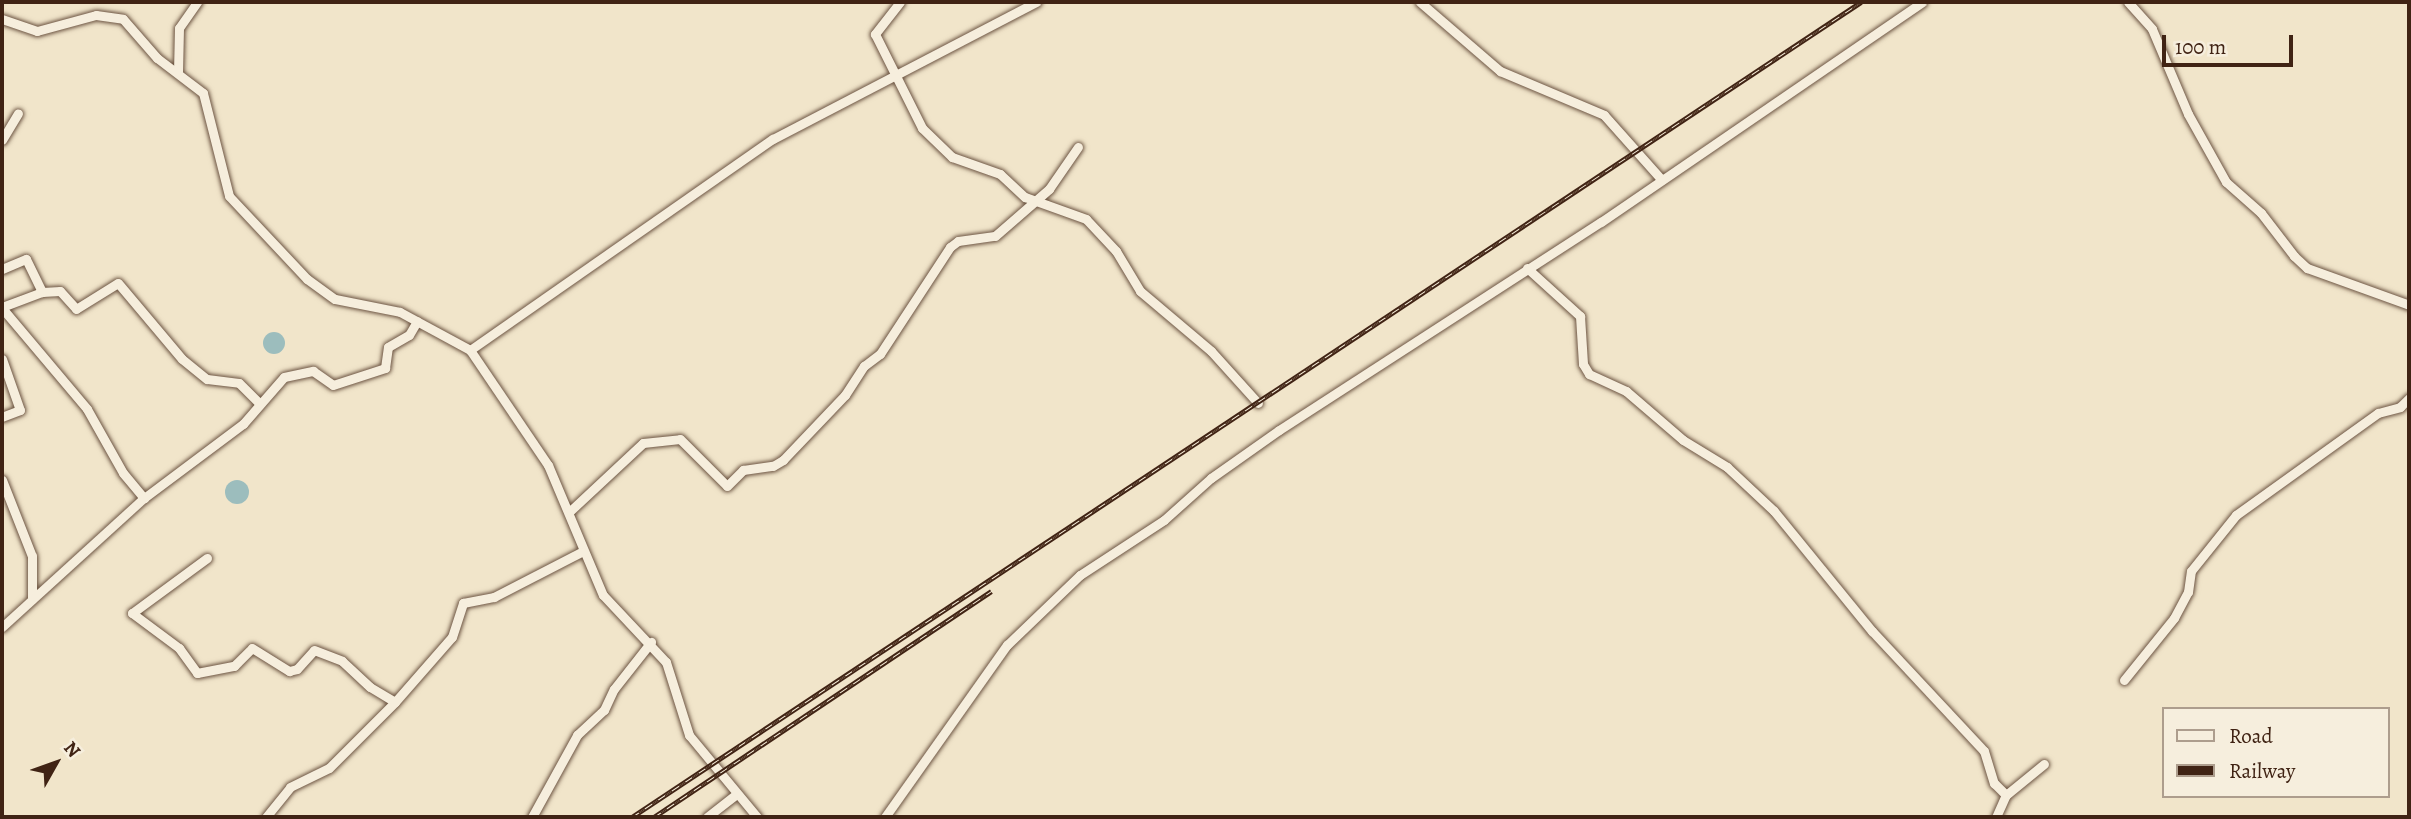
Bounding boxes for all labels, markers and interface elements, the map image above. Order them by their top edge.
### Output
scale bar [2166,21,2297,65]
text: 100 m [2175,33,2226,61]
legend [2162,707,2390,798]
text: Road [2229,722,2273,750]
north arrow [21,728,91,798]
text: N [58,736,86,763]
text: Railway [2229,757,2295,785]

